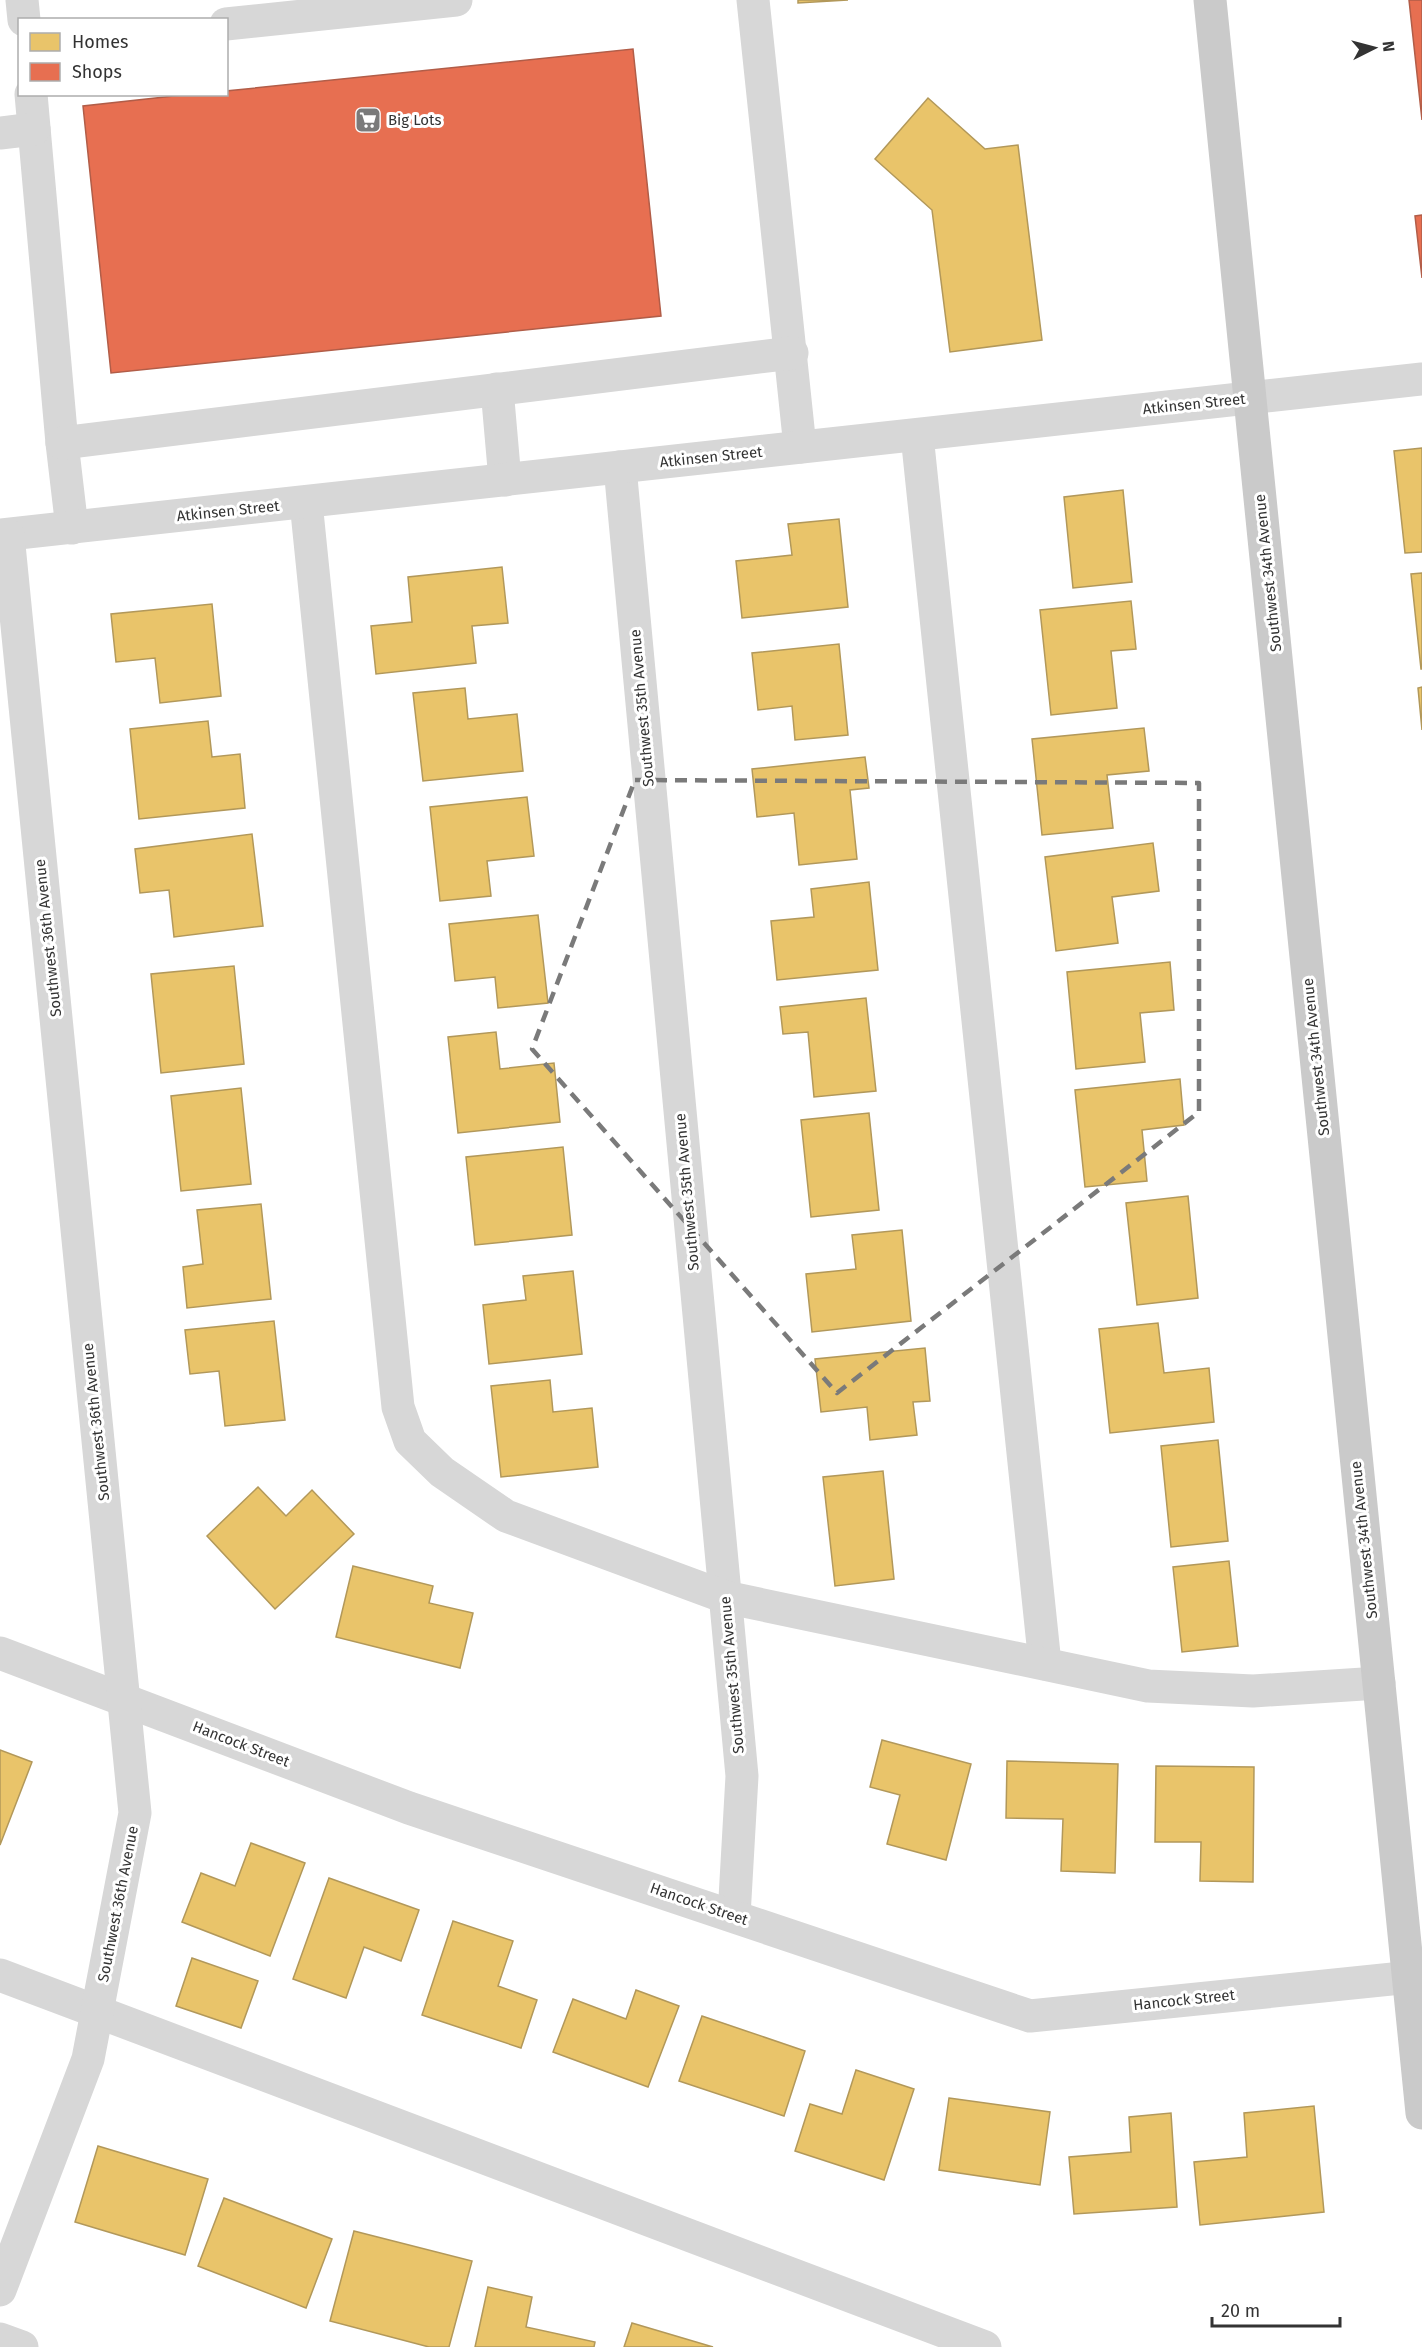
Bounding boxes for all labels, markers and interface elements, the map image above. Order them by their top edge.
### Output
legend [18,18,228,96]
north arrow [1344,18,1404,78]
text: Homes [72,31,128,53]
text: N [1378,40,1398,53]
text: Shops [72,61,122,83]
supermarket icon: Big Lots [353,105,383,135]
place label: Big Lots [388,111,441,129]
street label: Atkinsen Street [1142,390,1247,418]
street label: Atkinsen Street [659,443,764,471]
street label: Southwest 34th Avenue [1251,493,1285,653]
street label: Atkinsen Street [176,497,281,525]
street label: Southwest 35th Avenue [626,628,658,788]
street label: Southwest 36th Avenue [31,858,65,1018]
street label: Southwest 34th Avenue [1299,977,1333,1137]
street label: Southwest 35th Avenue [671,1112,703,1272]
street label: Southwest 36th Avenue [79,1342,113,1502]
street label: Southwest 34th Avenue [1347,1460,1381,1620]
street label: Southwest 35th Avenue [716,1595,748,1755]
street label: Hancock Street [190,1717,293,1771]
street label: Southwest 36th Avenue [94,1824,142,1984]
street label: Hancock Street [648,1879,751,1929]
street label: Hancock Street [1132,1986,1236,2014]
scale bar [1212,2290,1340,2328]
text: 20 m [1221,2300,1260,2322]

